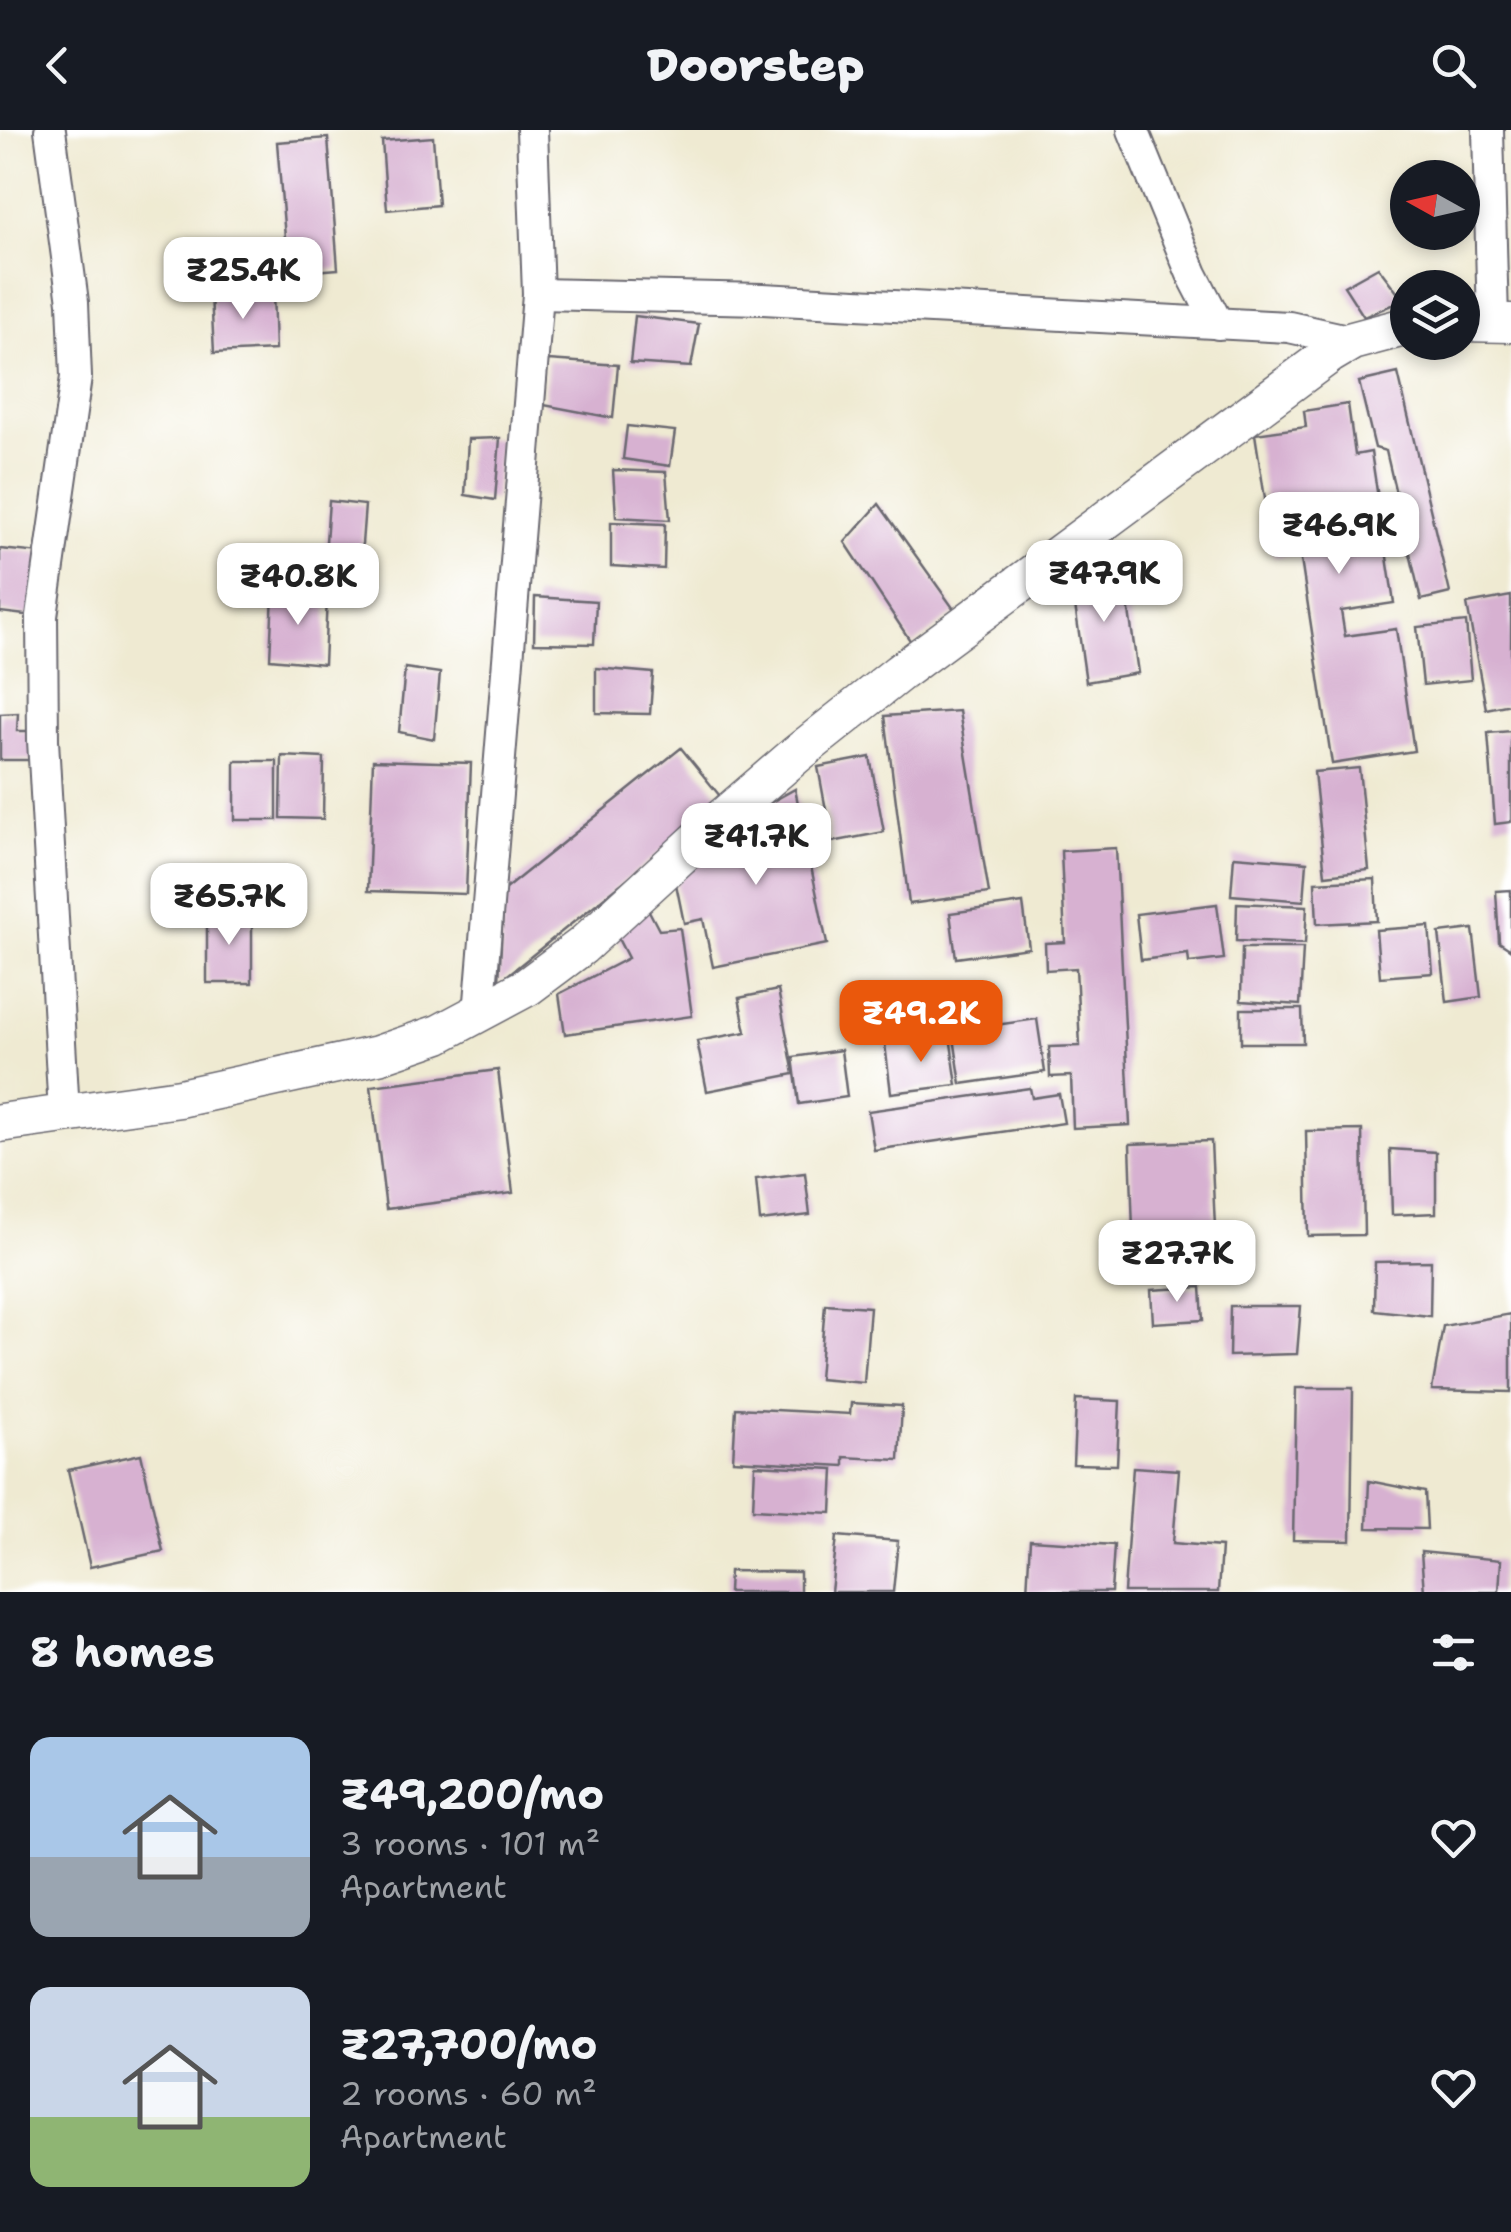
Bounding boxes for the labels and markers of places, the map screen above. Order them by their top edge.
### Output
pin: ₹25.4K [162,237,324,322]
pin: ₹46.9K [1258,492,1420,577]
pin: ₹47.9K [1023,540,1185,625]
pin: ₹40.8K [217,543,379,628]
pin: ₹41.7K [675,803,837,888]
pin: ₹65.7K [148,863,310,948]
pin: ₹49.2K [840,980,1002,1065]
pin: ₹27.7K [1096,1220,1258,1305]

